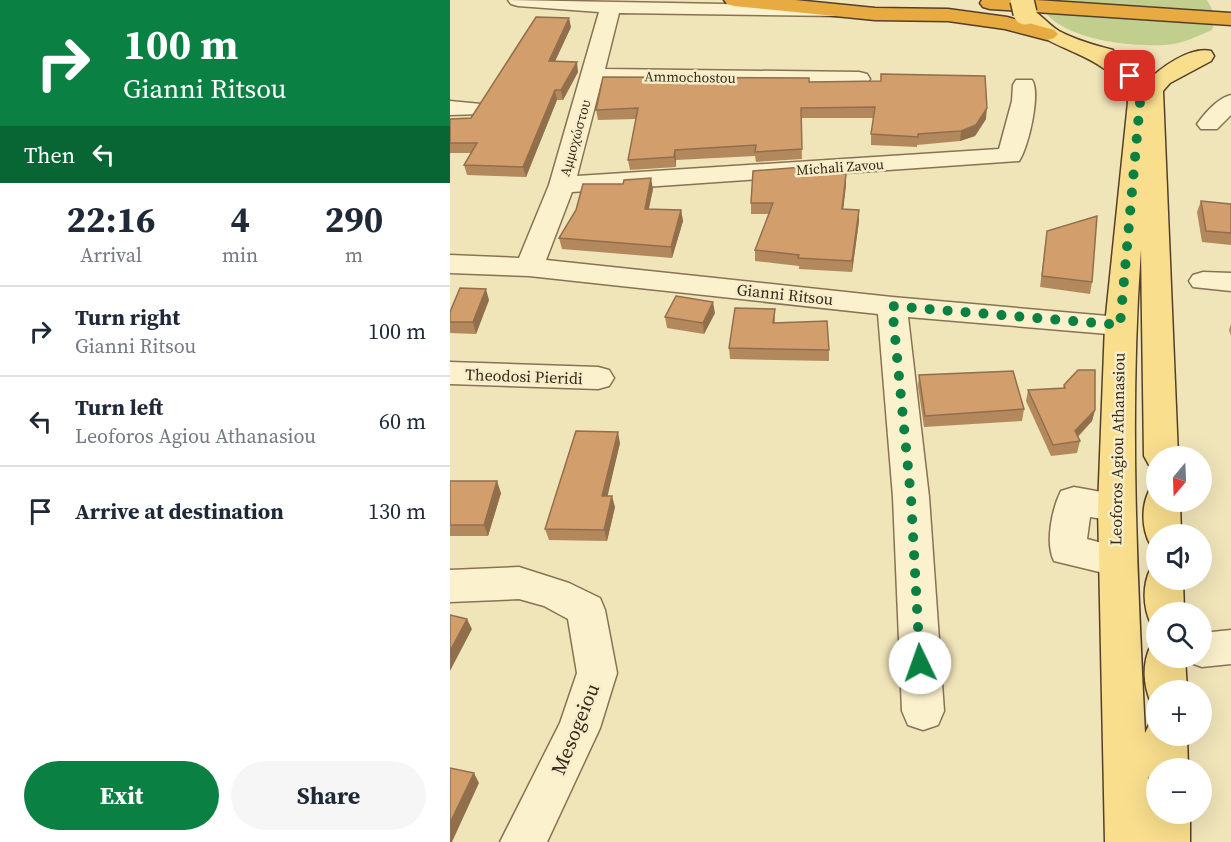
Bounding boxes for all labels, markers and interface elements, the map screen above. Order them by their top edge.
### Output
text: 100 m [123,15,238,73]
icon: right [24,24,102,102]
pin [1104,50,1155,101]
icon: arrive [1113,59,1146,92]
street label: Ammochostou [644,66,736,88]
text: Gianni Ritsou [123,70,287,107]
street label: Αμμοχώστου [555,97,595,179]
icon: left [87,138,120,171]
text: Then [24,140,75,170]
street label: Michali Zavou [796,154,884,180]
text: 22:16 [67,195,155,244]
text: 4 [230,195,250,244]
text: 290 [325,195,383,244]
text: Arrival [80,241,142,269]
text: min [222,241,258,269]
text: m [345,241,363,269]
street label: Gianni Ritsou [736,278,834,310]
text: Turn right [75,302,180,332]
icon: right [24,315,57,348]
text: 100 m [368,316,426,346]
text: Gianni Ritsou [75,332,196,360]
street label: Leoforos Agiou Athanasiou [1104,352,1130,546]
street label: Theodosi Pieridi [465,363,583,389]
text: Turn left [75,392,163,422]
icon: left [24,405,57,438]
text: 60 m [379,406,426,436]
text: Leoforos Agiou Athanasiou [75,422,316,450]
north arrow [1146,446,1212,512]
map controls [1146,446,1212,824]
icon: arrive [24,495,57,528]
text: Arrive at destination [75,496,284,526]
text: 130 m [368,496,426,526]
button: sound [1146,524,1212,590]
button: search [1146,602,1212,668]
position arrow [888,631,952,695]
street label: Mesogeiou [544,679,606,779]
button: + [1146,680,1212,746]
button: − [1146,758,1212,824]
button: Exit [24,761,219,830]
button: Share [231,761,426,830]

